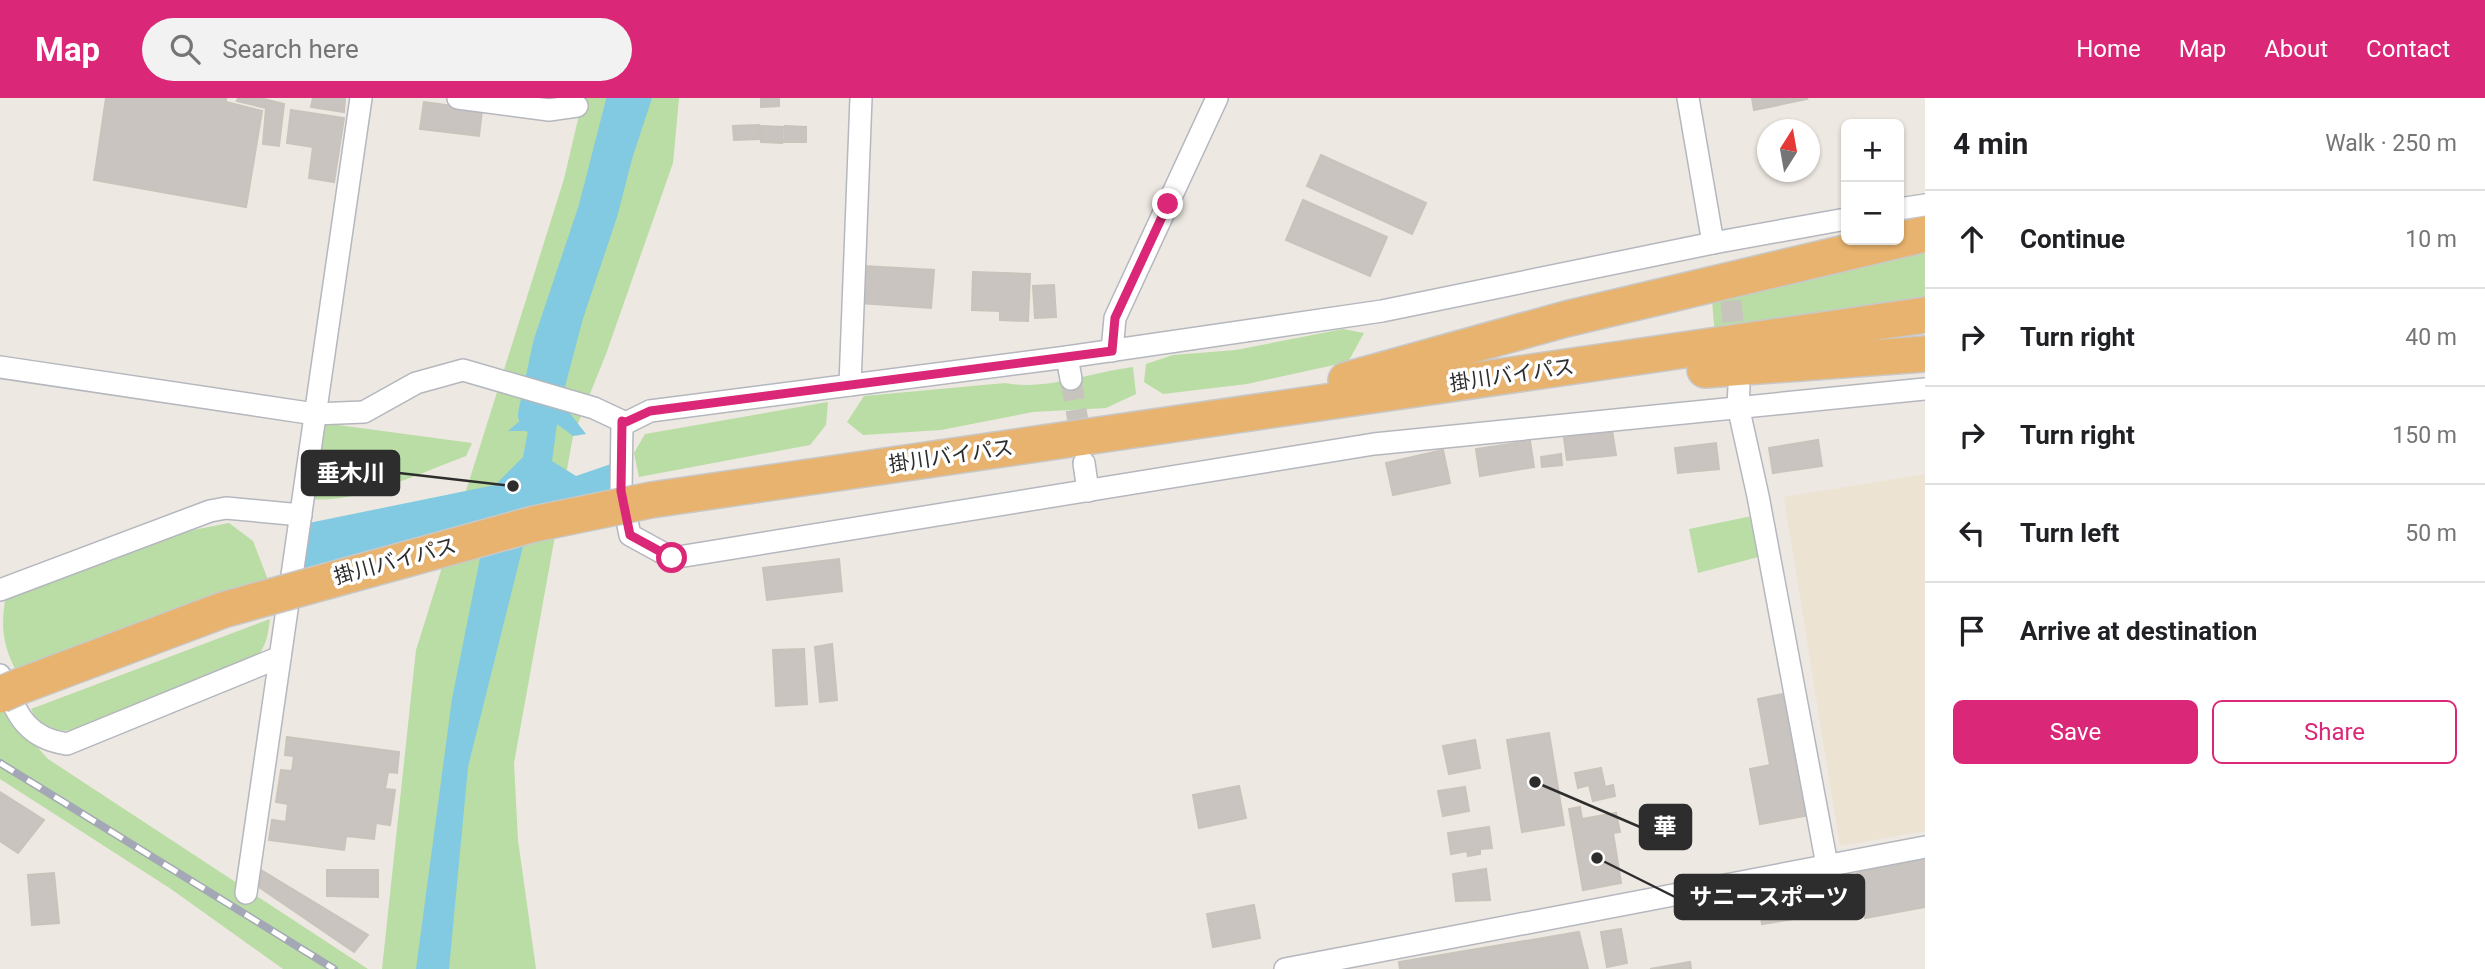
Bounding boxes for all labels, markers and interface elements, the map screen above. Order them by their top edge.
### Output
search box [142,18,632,81]
text: Map [35,30,100,69]
icon: search [166,30,204,68]
text: Search here [222,34,359,64]
text: Home [2076,35,2141,63]
text: Map [2179,35,2226,63]
text: About [2264,35,2328,63]
text: Contact [2366,35,2450,63]
north arrow [1757,119,1820,182]
map controls [1841,119,1904,245]
button: + [1841,119,1904,182]
text: 4 min [1953,126,2028,161]
text: Walk · 250 m [2325,130,2457,157]
button: − [1841,182,1904,245]
route end [1152,188,1183,219]
icon: ahead [1953,220,1991,258]
text: Continue [2020,224,2125,254]
text: 10 m [2405,226,2457,253]
icon: right [1953,318,1991,356]
text: Turn right [2020,322,2135,352]
text: 40 m [2405,324,2457,351]
street label: 掛川バイパス [1448,354,1576,396]
icon: right [1953,416,1991,454]
text: Turn right [2020,420,2135,450]
text: 150 m [2392,422,2457,449]
street label: 掛川バイパス [887,435,1015,477]
callout: 垂木川 [302,451,399,495]
text: 垂木川 [317,460,386,487]
icon: left [1953,514,1991,552]
text: Turn left [2020,518,2119,548]
text: 50 m [2405,520,2457,547]
street label: 掛川バイパス [331,533,459,589]
route start [656,542,687,573]
icon: arrive [1953,612,1991,650]
text: Arrive at destination [2020,616,2257,646]
button: Save [1953,700,2198,764]
button: Share [2212,700,2457,764]
callout: 華 [1640,805,1691,849]
text: 華 [1654,814,1677,841]
callout: サニースポーツ [1675,875,1864,919]
text: サニースポーツ [1689,884,1849,911]

